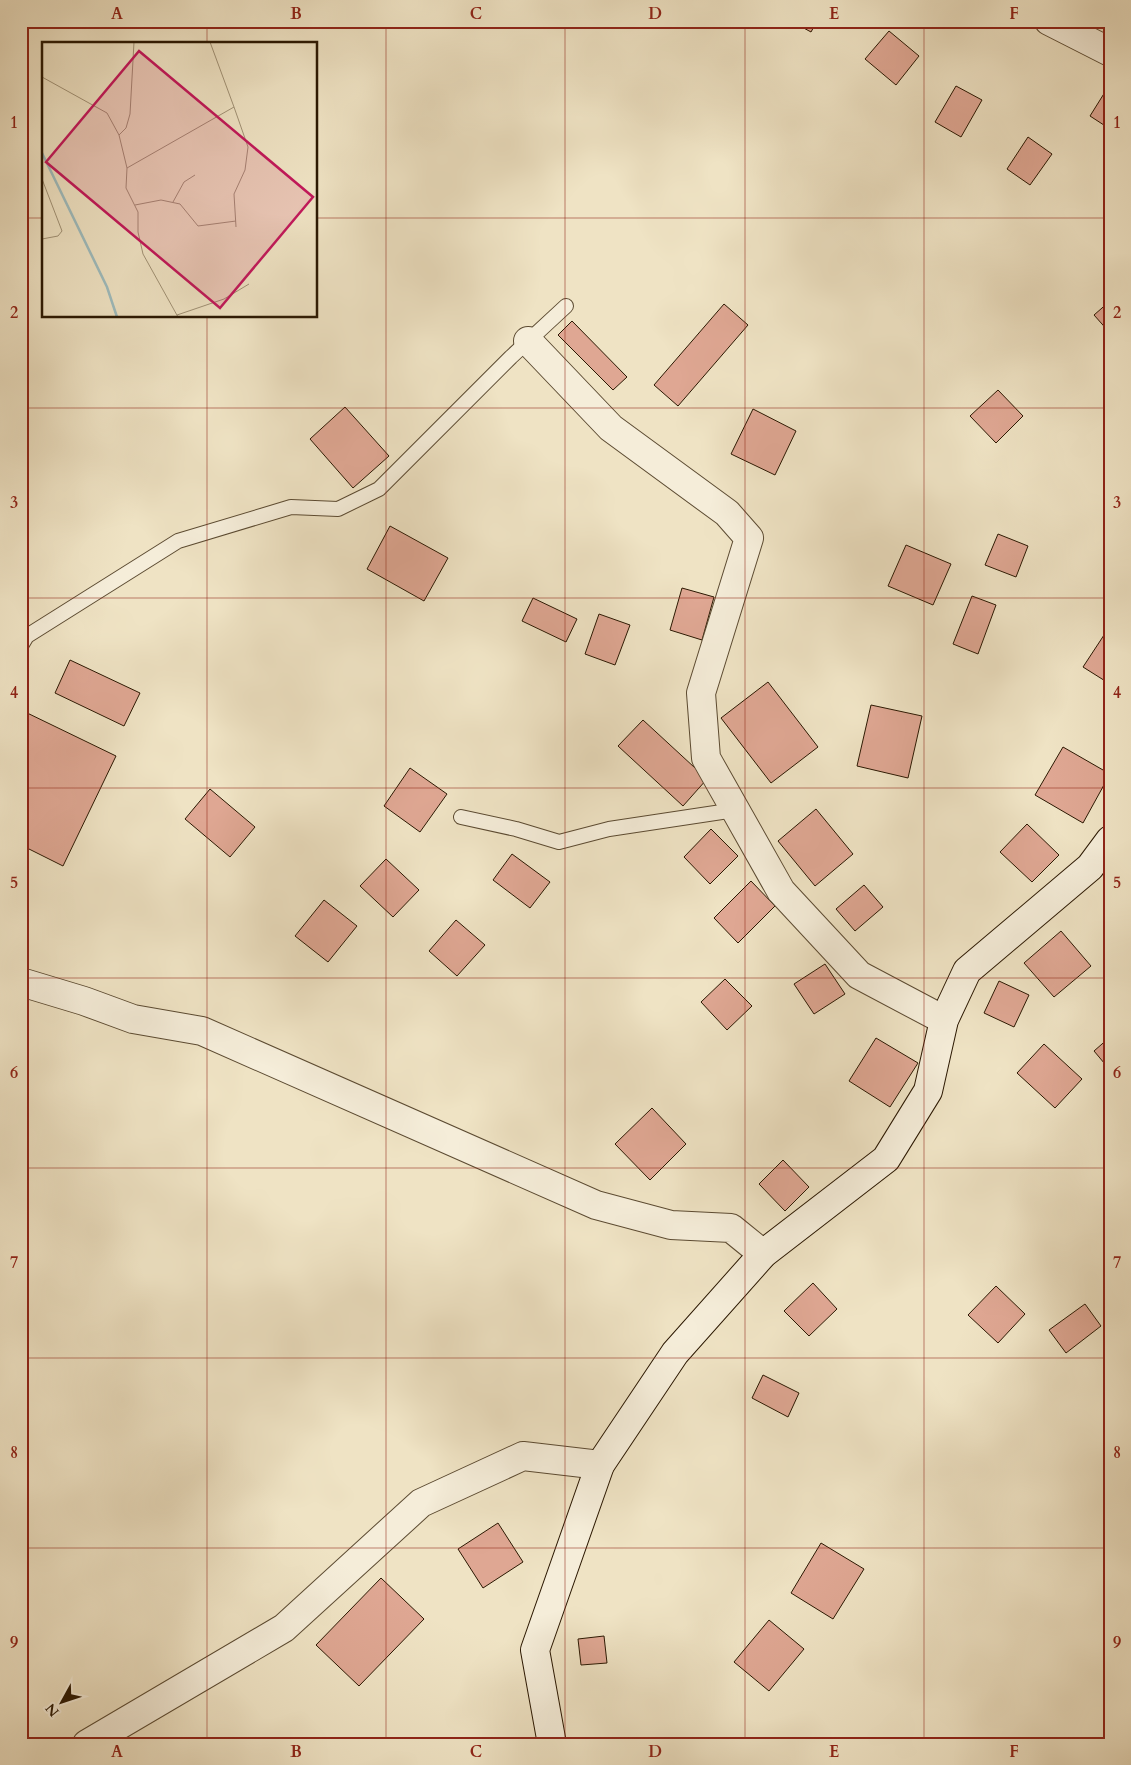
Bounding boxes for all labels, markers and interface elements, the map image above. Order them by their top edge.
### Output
text: A [111,3,123,25]
text: B [290,3,302,25]
text: C [470,3,482,25]
text: D [648,3,662,25]
text: E [829,3,839,25]
text: F [1009,3,1019,25]
inset map [42,42,318,318]
text: 1 [10,112,18,134]
text: 1 [1113,112,1121,134]
text: 2 [10,302,18,324]
text: 2 [1113,302,1121,324]
text: 3 [10,492,18,514]
text: 3 [1113,492,1121,514]
text: 4 [10,682,18,704]
text: 4 [1113,682,1121,704]
text: 5 [10,872,18,894]
text: 5 [1113,872,1121,894]
text: 6 [10,1062,18,1084]
text: 6 [1113,1062,1121,1084]
text: 7 [10,1252,18,1274]
text: 7 [1113,1252,1121,1274]
text: 8 [10,1442,18,1464]
text: 8 [1113,1442,1121,1464]
text: 9 [10,1632,18,1654]
text: 9 [1113,1632,1121,1654]
north arrow [38,1678,88,1728]
text: N [41,1699,64,1721]
text: A [111,1741,123,1763]
text: B [290,1741,302,1763]
text: C [470,1741,482,1763]
text: D [648,1741,662,1763]
text: E [829,1741,839,1763]
text: F [1009,1741,1019,1763]

